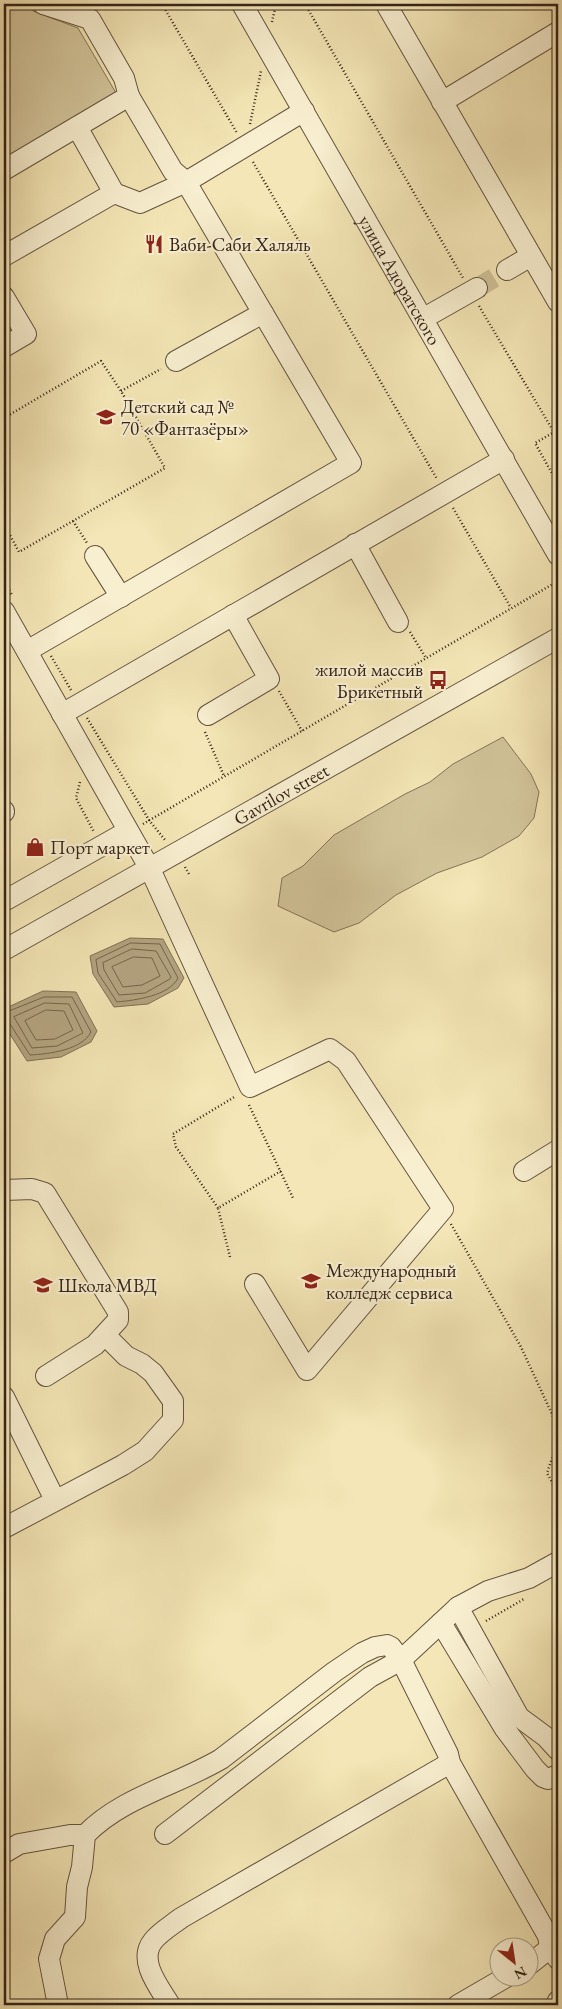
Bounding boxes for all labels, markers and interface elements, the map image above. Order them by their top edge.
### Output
street label: улица Адоратского [353,211,447,350]
place label: Ваби-Саби Халяль [169,232,311,257]
restaurant icon: Ваби-Саби Халяль [143,233,165,255]
place label: Детский сад № 70 «Фантазёры» [121,394,249,441]
school or university icon: Детский сад № 70 «Фантазёры» [95,406,117,428]
place label: жилой массив Брикетный [315,657,423,704]
bus stop icon: жилой массив Брикетный [427,669,449,691]
street label: Gavrilov street [229,758,333,831]
place label: Порт маркет [50,835,150,860]
shop icon: Порт маркет [24,836,46,858]
place label: Международный колледж сервиса [326,1258,457,1305]
school or university icon: Международный колледж сервиса [300,1270,322,1292]
place label: Школа МВД [58,1273,157,1298]
school or university icon: Школа МВД [32,1274,54,1296]
north arrow [490,1936,540,1986]
text: N [511,1963,530,1984]

